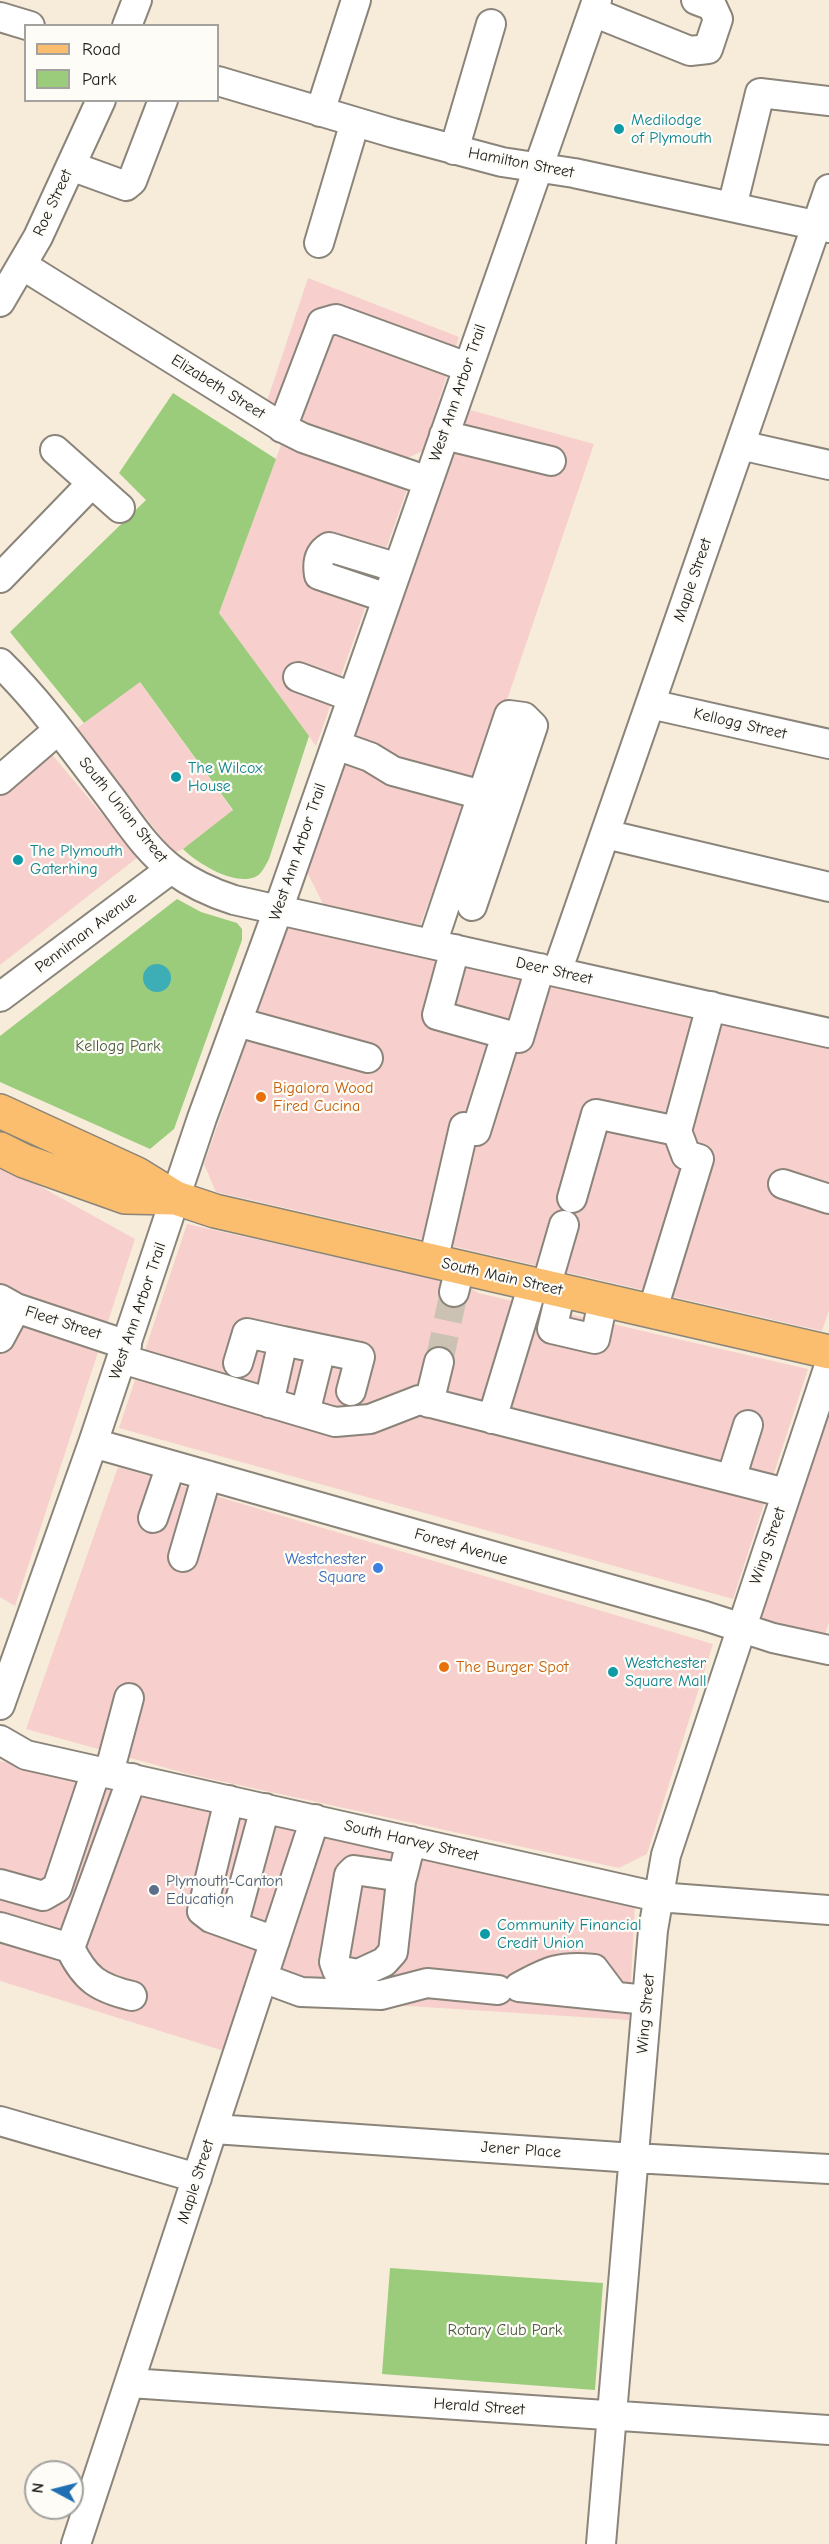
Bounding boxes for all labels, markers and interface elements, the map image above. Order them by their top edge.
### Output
legend [24,24,219,102]
text: Road [82,39,121,60]
text: Park [82,69,116,90]
place label: Medilodge of Plymouth [631,110,712,148]
marker: Medilodge of Plymouth [612,122,626,136]
street label: Hamilton Street [467,143,575,183]
street label: Roe Street [29,167,77,239]
street label: West Ann Arbor Trail [426,322,490,464]
street label: Elizabeth Street [168,351,268,423]
street label: Maple Street [670,536,716,624]
street label: Kellogg Street [692,704,788,744]
street label: South Union Street [75,753,171,867]
place label: The Wilcox House [188,758,263,796]
marker: The Wilcox House [169,770,183,784]
street label: West Ann Arbor Trail [266,781,330,923]
place label: The Plymouth Gaterhing [30,841,123,879]
marker: The Plymouth Gaterhing [11,853,25,867]
street label: Penniman Avenue [31,889,141,977]
street label: Deer Street [514,953,594,989]
park label: Kellogg Park [75,1036,161,1056]
place label: Bigalora Wood Fired Cucina [273,1078,374,1116]
marker: Bigalora Wood Fired Cucina [254,1090,268,1104]
street label: West Ann Arbor Trail [106,1240,170,1382]
street label: South Main Street [440,1254,564,1300]
street label: Fleet Street [23,1302,103,1344]
street label: Wing Street [746,1505,790,1587]
street label: Forest Avenue [412,1525,510,1569]
place label: Westchester Square [285,1549,366,1587]
marker: Westchester Square [371,1561,385,1575]
place label: Westchester Square Mall [625,1653,707,1691]
place label: The Burger Spot [456,1657,569,1677]
marker: The Burger Spot [437,1660,451,1674]
marker: Westchester Square Mall [606,1665,620,1679]
street label: South Harvey Street [342,1816,480,1866]
place label: Plymouth-Canton Education [166,1871,283,1909]
marker: Plymouth-Canton Education [147,1883,161,1897]
place label: Community Financial Credit Union [497,1915,641,1953]
marker: Community Financial Credit Union [478,1927,492,1941]
street label: Wing Street [633,1973,659,2055]
street label: Maple Street [173,2138,219,2226]
street label: Jener Place [480,2138,562,2162]
park label: Rotary Club Park [448,2320,562,2340]
street label: Herald Street [433,2394,525,2420]
north arrow [24,2460,84,2520]
text: N [29,2482,48,2494]

